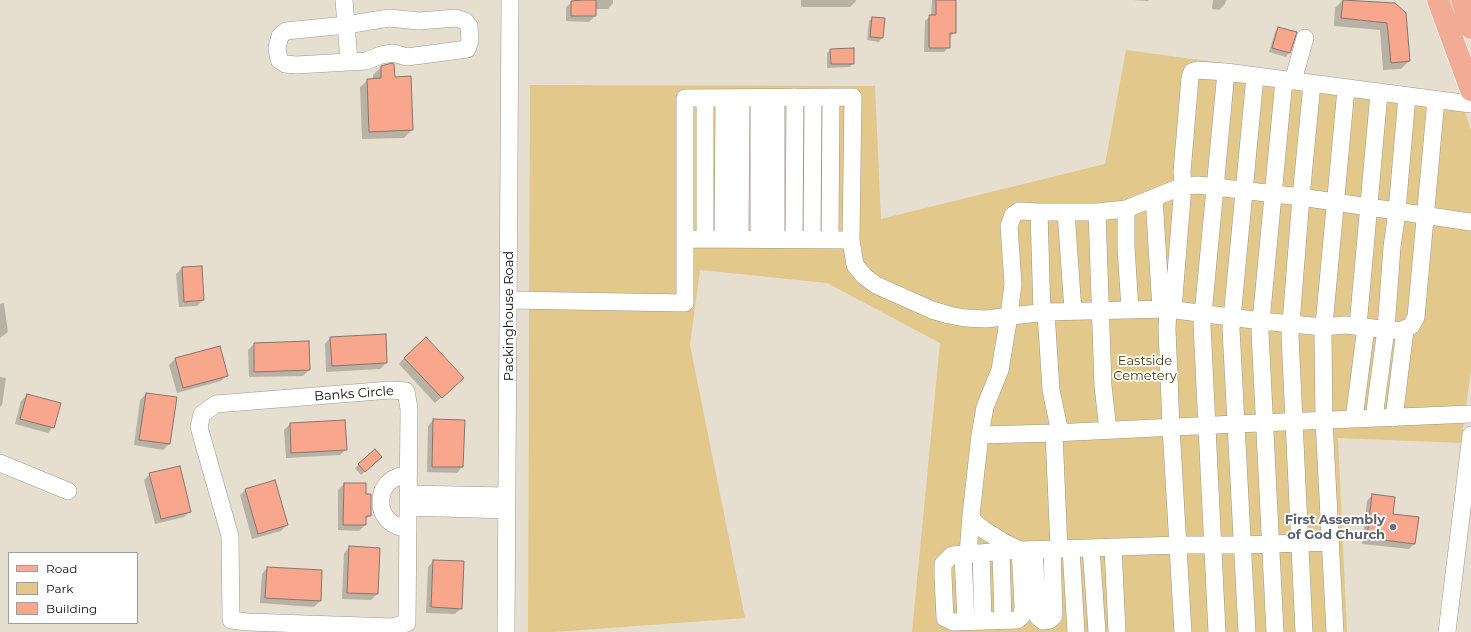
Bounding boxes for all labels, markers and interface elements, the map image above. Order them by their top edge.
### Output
street label: Packinghouse Road [501,251,517,381]
park label: Eastside Cemetery [1113,353,1177,384]
street label: Banks Circle [314,383,394,405]
place label: First Assembly of God Church [1285,512,1385,543]
marker: First Assembly of God Church [1388,522,1398,532]
legend [8,552,138,624]
text: Road [46,561,77,576]
text: Park [46,581,73,596]
text: Building [46,601,97,616]

